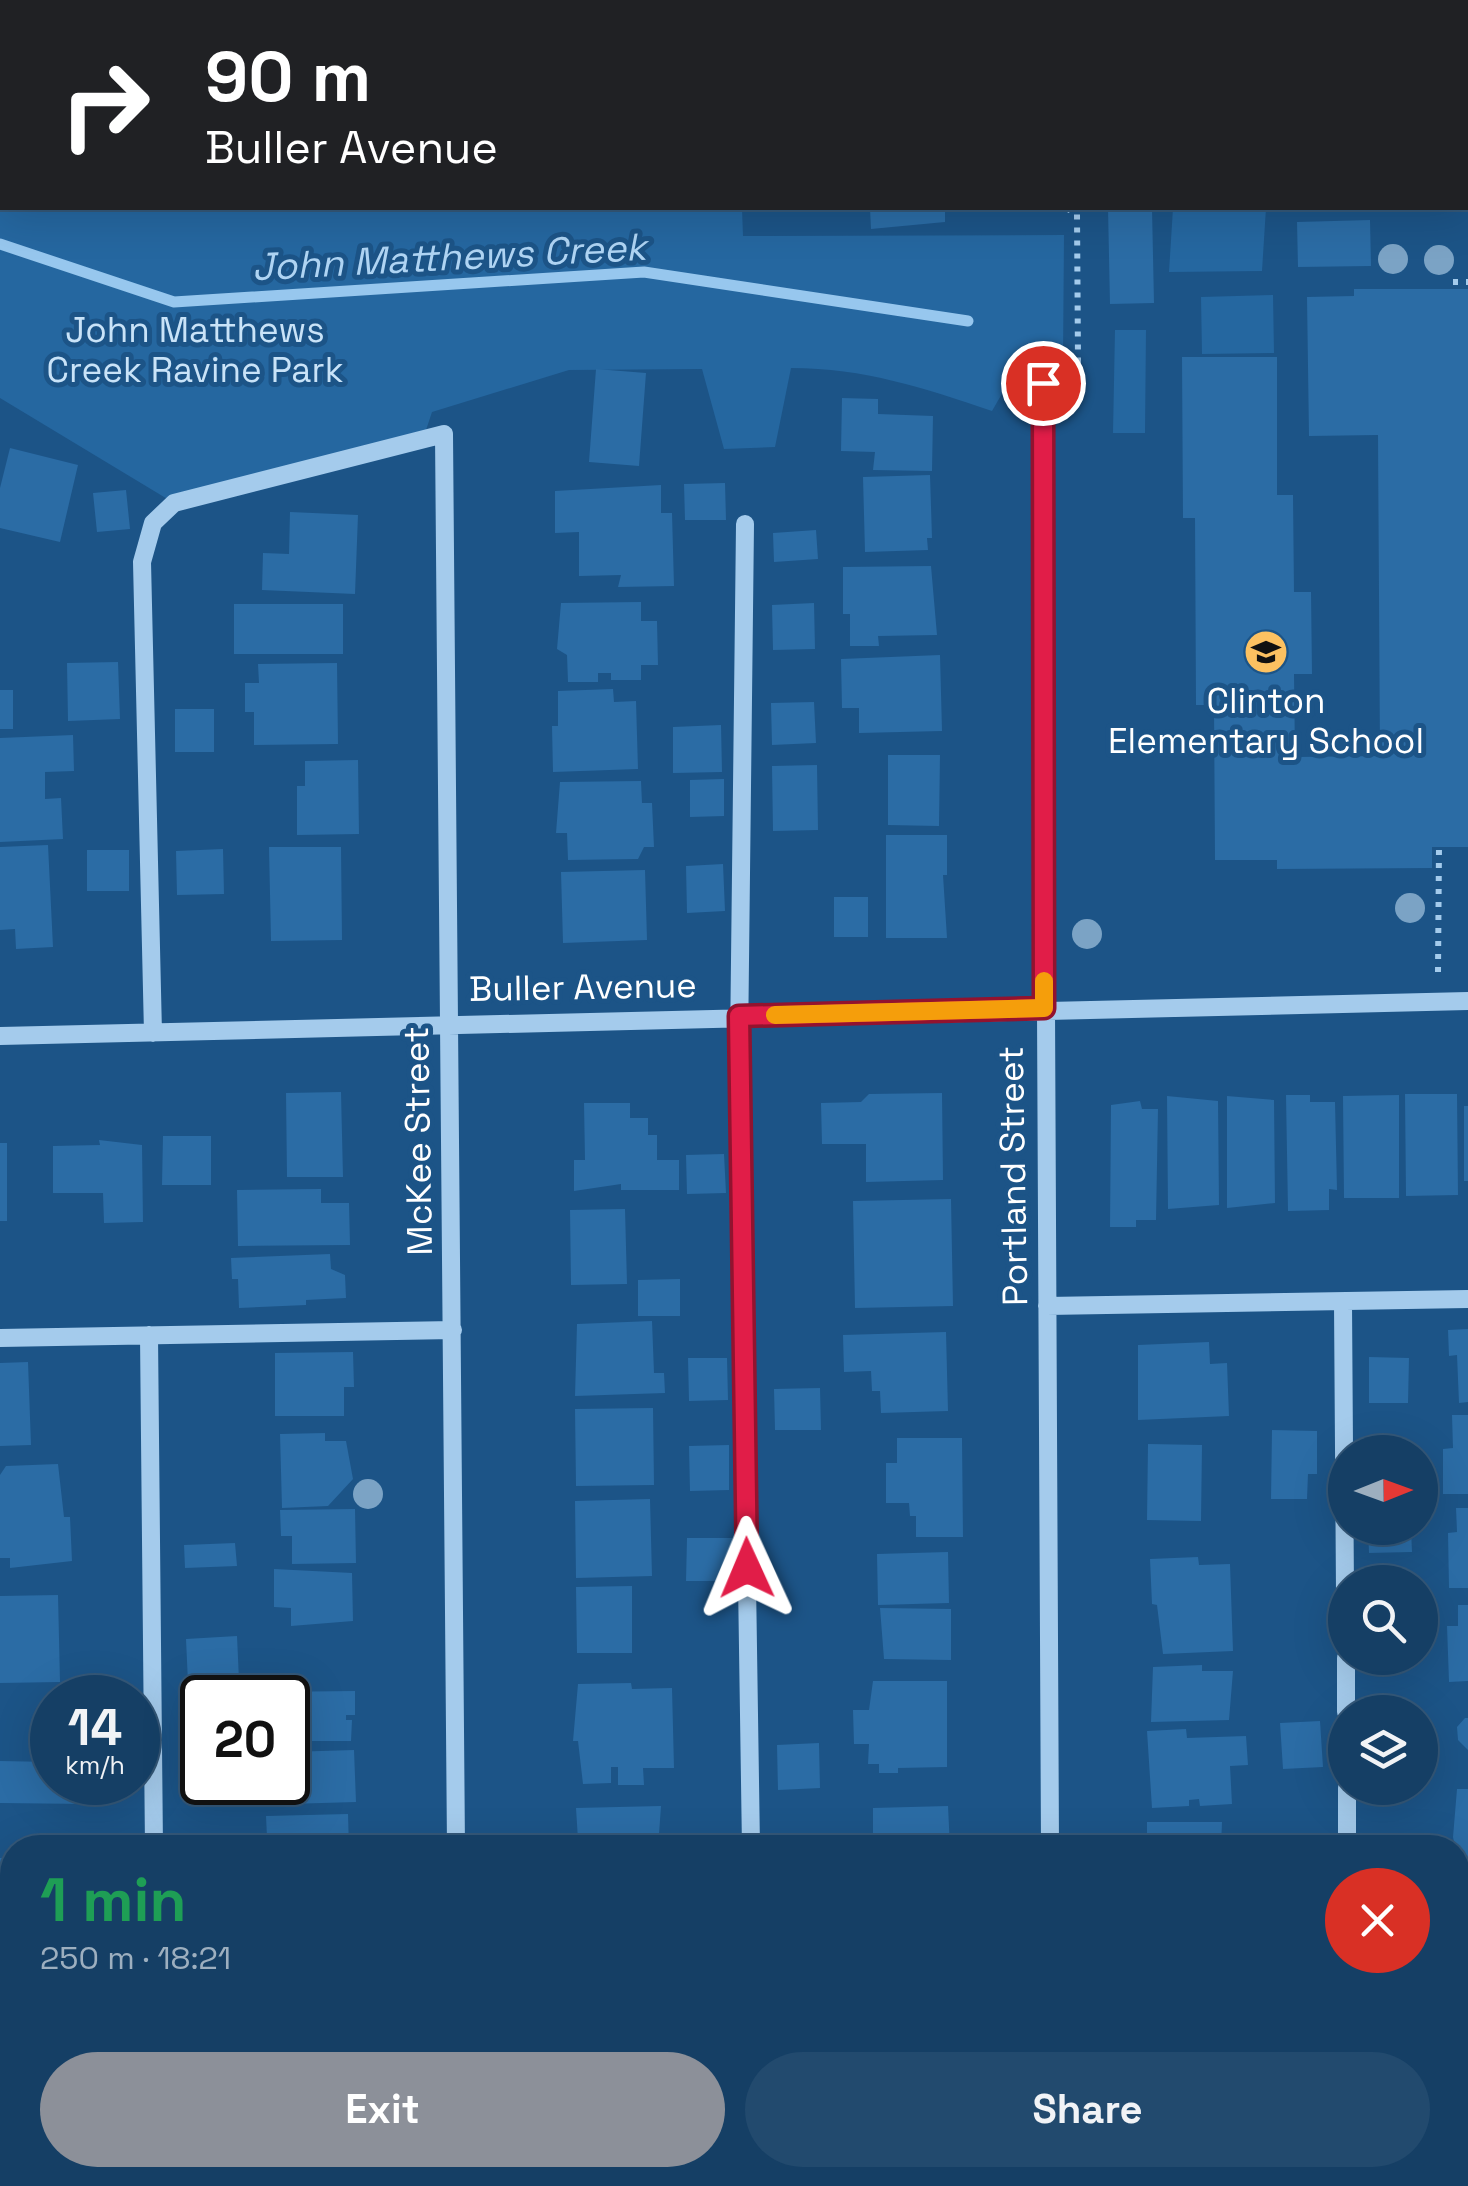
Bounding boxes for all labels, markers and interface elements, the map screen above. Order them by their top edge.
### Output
text: 90 m [205,32,371,121]
icon: right [40,40,170,170]
text: Buller Avenue [205,119,498,176]
water label: John Matthews Creek [251,222,652,291]
park label: John Matthews Creek Ravine Park [47,308,344,392]
pin [1001,341,1086,426]
icon: arrive [1016,356,1071,411]
school or university icon: Clinton Elementary School [1243,629,1289,675]
place label: Clinton Elementary School [1108,679,1424,763]
street label: Buller Avenue [469,963,697,1011]
street label: McKee Street [394,1026,442,1256]
street label: Portland Street [989,1046,1037,1306]
north arrow [1328,1435,1438,1545]
map controls [1328,1435,1438,1805]
position arrow [695,1516,799,1620]
button: search [1328,1565,1438,1675]
speed limit sign: 20 [180,1675,310,1805]
button: layers [1328,1695,1438,1805]
text: 14 [68,1696,122,1760]
text: km/h [65,1749,125,1781]
text: 1 min [40,1862,187,1939]
button: close [1325,1868,1430,1973]
text: 250 m · 18:21 [40,1938,231,1978]
button: Exit [40,2052,725,2167]
button: Share [745,2052,1430,2167]

